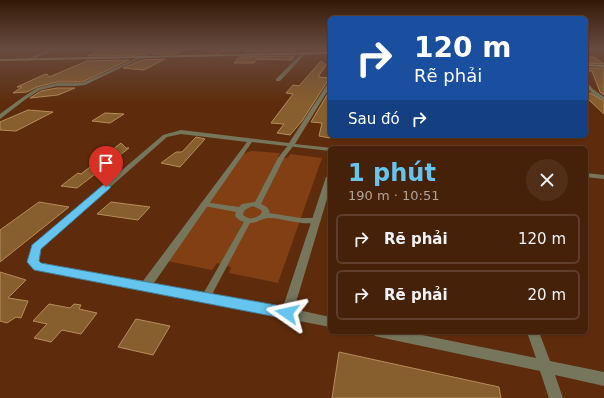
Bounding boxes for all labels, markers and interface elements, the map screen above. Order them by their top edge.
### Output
text: 120 m [414,31,511,64]
icon: right [348,32,400,84]
text: Rẽ phải [414,65,482,86]
icon: right [408,108,430,130]
text: Sau đó [348,110,400,128]
pin [89,146,123,187]
icon: arrive [95,152,117,174]
text: 1 phút [348,159,436,187]
button: close [526,159,568,201]
text: 190 m · 10:51 [348,188,439,203]
icon: right [350,228,372,250]
text: Rẽ phải [384,230,448,248]
text: 120 m [518,230,566,248]
icon: right [350,284,372,306]
text: Rẽ phải [384,286,448,304]
text: 20 m [528,286,566,304]
position arrow [266,292,308,334]

